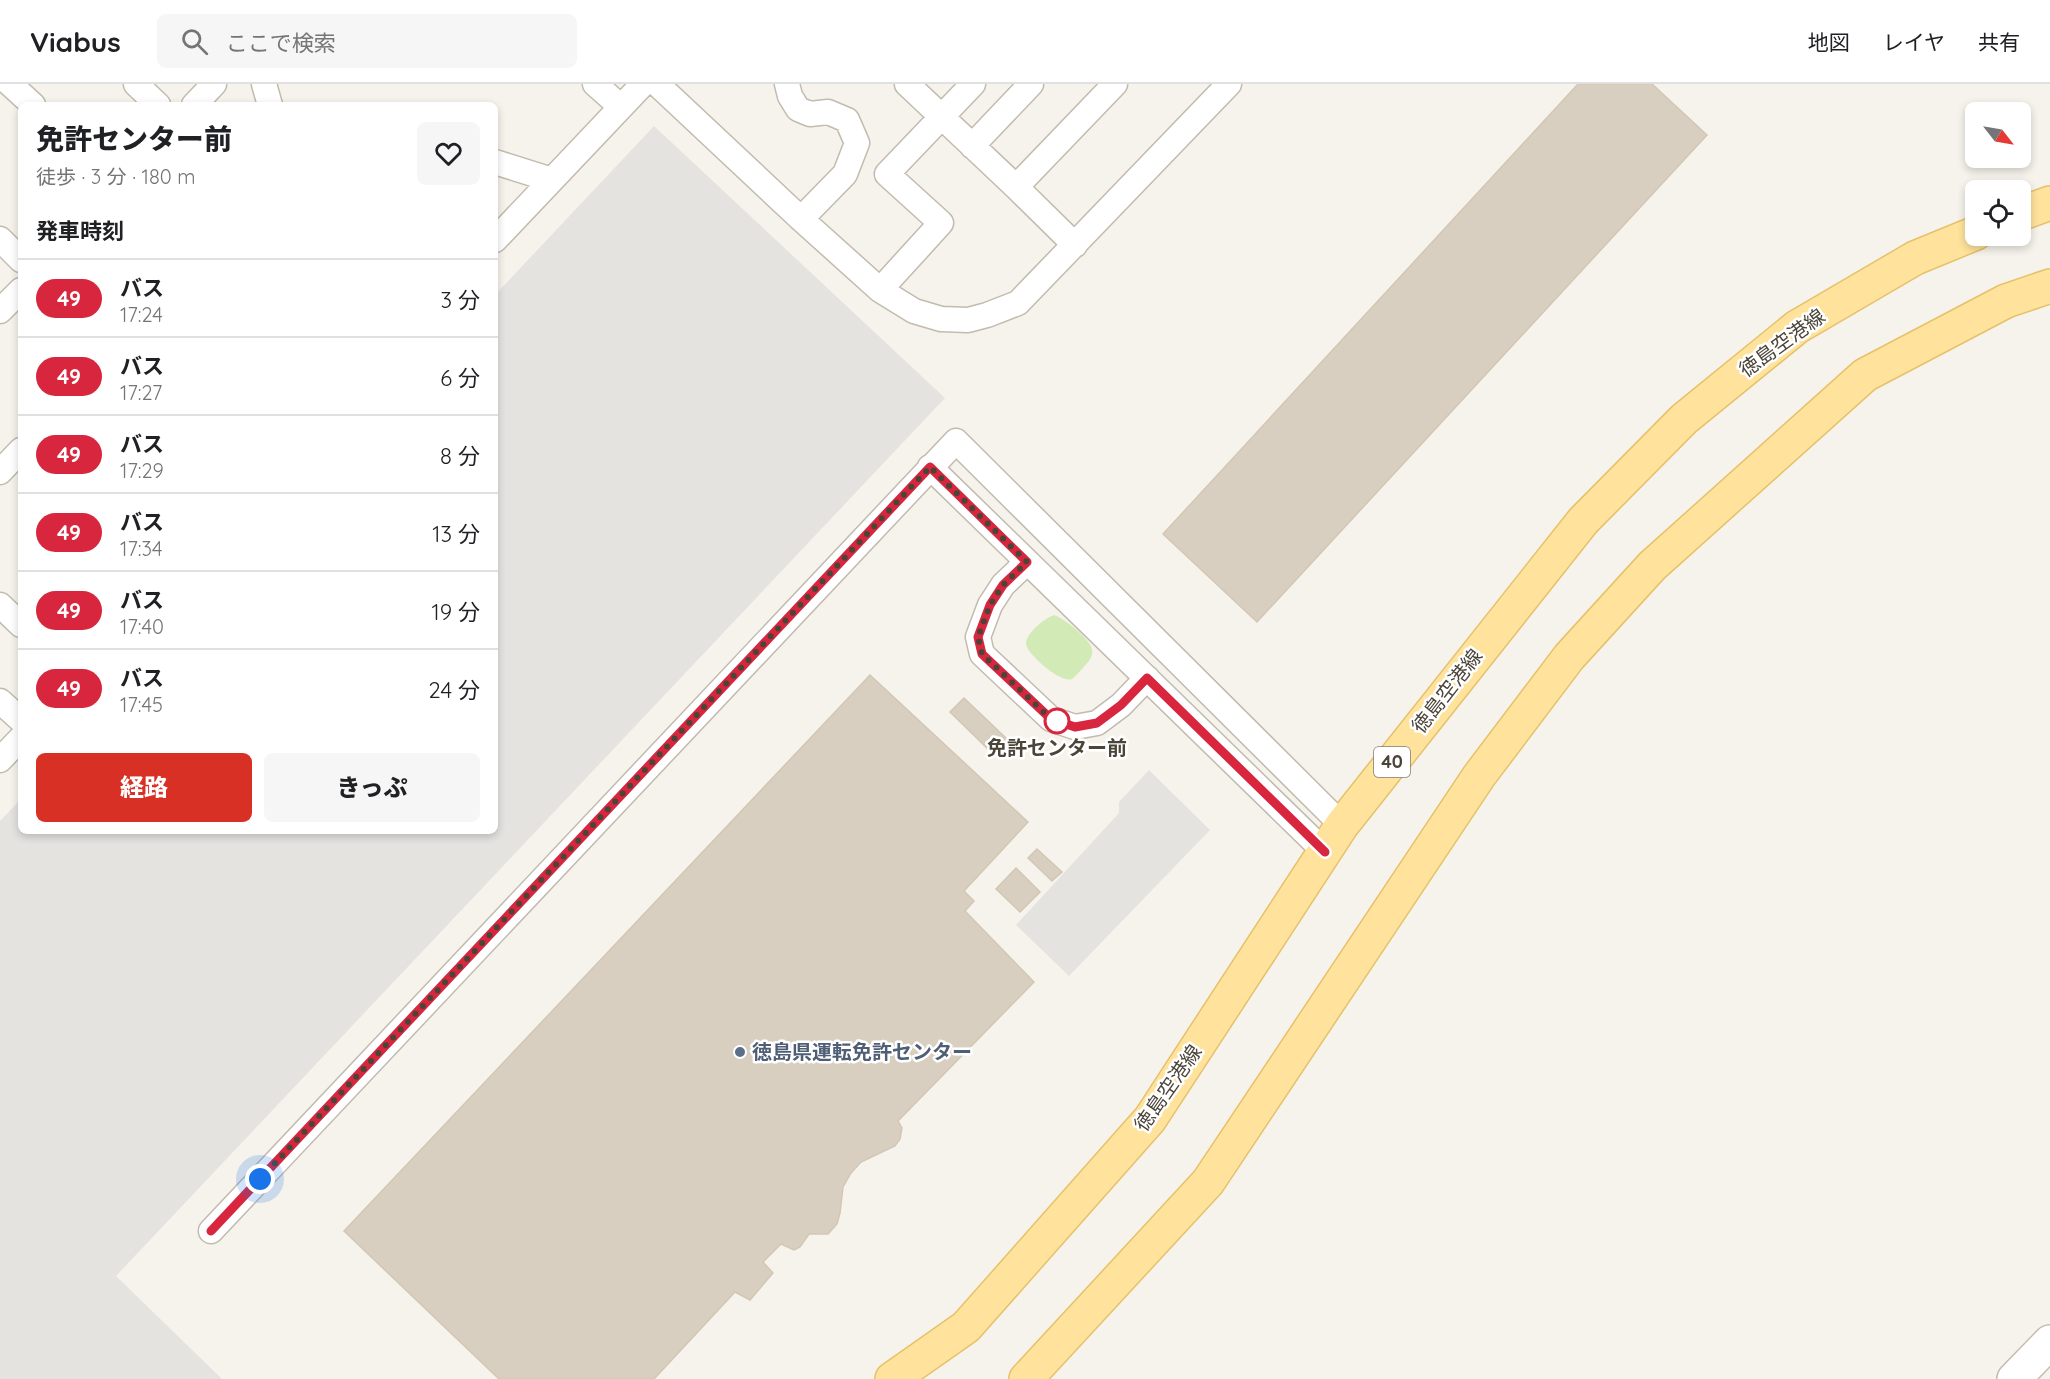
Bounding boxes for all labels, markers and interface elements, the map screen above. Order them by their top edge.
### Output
search box [157,14,577,68]
text: Viabus [30,24,121,59]
icon: search [178,25,211,58]
text: ここで検索 [226,29,336,57]
text: 地図 [1808,29,1850,55]
text: レイヤ [1883,29,1945,55]
text: 共有 [1978,29,2020,55]
north arrow [1965,102,2031,168]
map controls [1965,102,2031,246]
text: 免許センター前 [36,121,232,156]
button: heart [417,122,480,185]
text: 徒歩 · 3 分 · 180 m [36,164,195,189]
button: locate [1965,180,2031,246]
text: 発車時刻 [36,217,124,245]
text: バス [120,274,164,302]
text: 49 [57,285,81,311]
text: 3 分 [440,286,480,314]
text: 17:24 [120,302,163,327]
street label: 徳島空港線 [1734,303,1830,382]
text: バス [120,352,164,380]
text: 49 [57,363,81,389]
text: 6 分 [440,364,480,392]
text: 17:27 [120,380,162,405]
text: バス [120,430,164,458]
text: 49 [57,441,81,467]
text: 8 分 [440,442,480,470]
text: 17:29 [120,458,164,483]
text: バス [120,508,164,536]
text: 49 [57,519,81,545]
text: 13 分 [432,520,480,548]
text: 17:34 [120,536,162,561]
text: バス [120,586,164,614]
text: 49 [57,597,81,623]
text: 19 分 [432,598,480,626]
text: 17:40 [120,614,164,639]
street label: 徳島空港線 [1406,644,1487,738]
text: バス [120,664,164,692]
text: 49 [57,675,81,701]
text: 24 分 [429,676,480,704]
text: 17:45 [120,692,163,717]
marker: 免許センター前 [1044,708,1070,734]
place label: 免許センター前 [987,735,1127,760]
road number: 40 [1374,747,1410,777]
button: 経路 [36,753,252,822]
button: きっぷ [264,753,480,822]
place label: 徳島県運転免許センター [752,1039,972,1064]
street label: 徳島空港線 [1129,1040,1207,1136]
marker: 徳島県運転免許センター [733,1045,747,1059]
your location [245,1164,275,1194]

